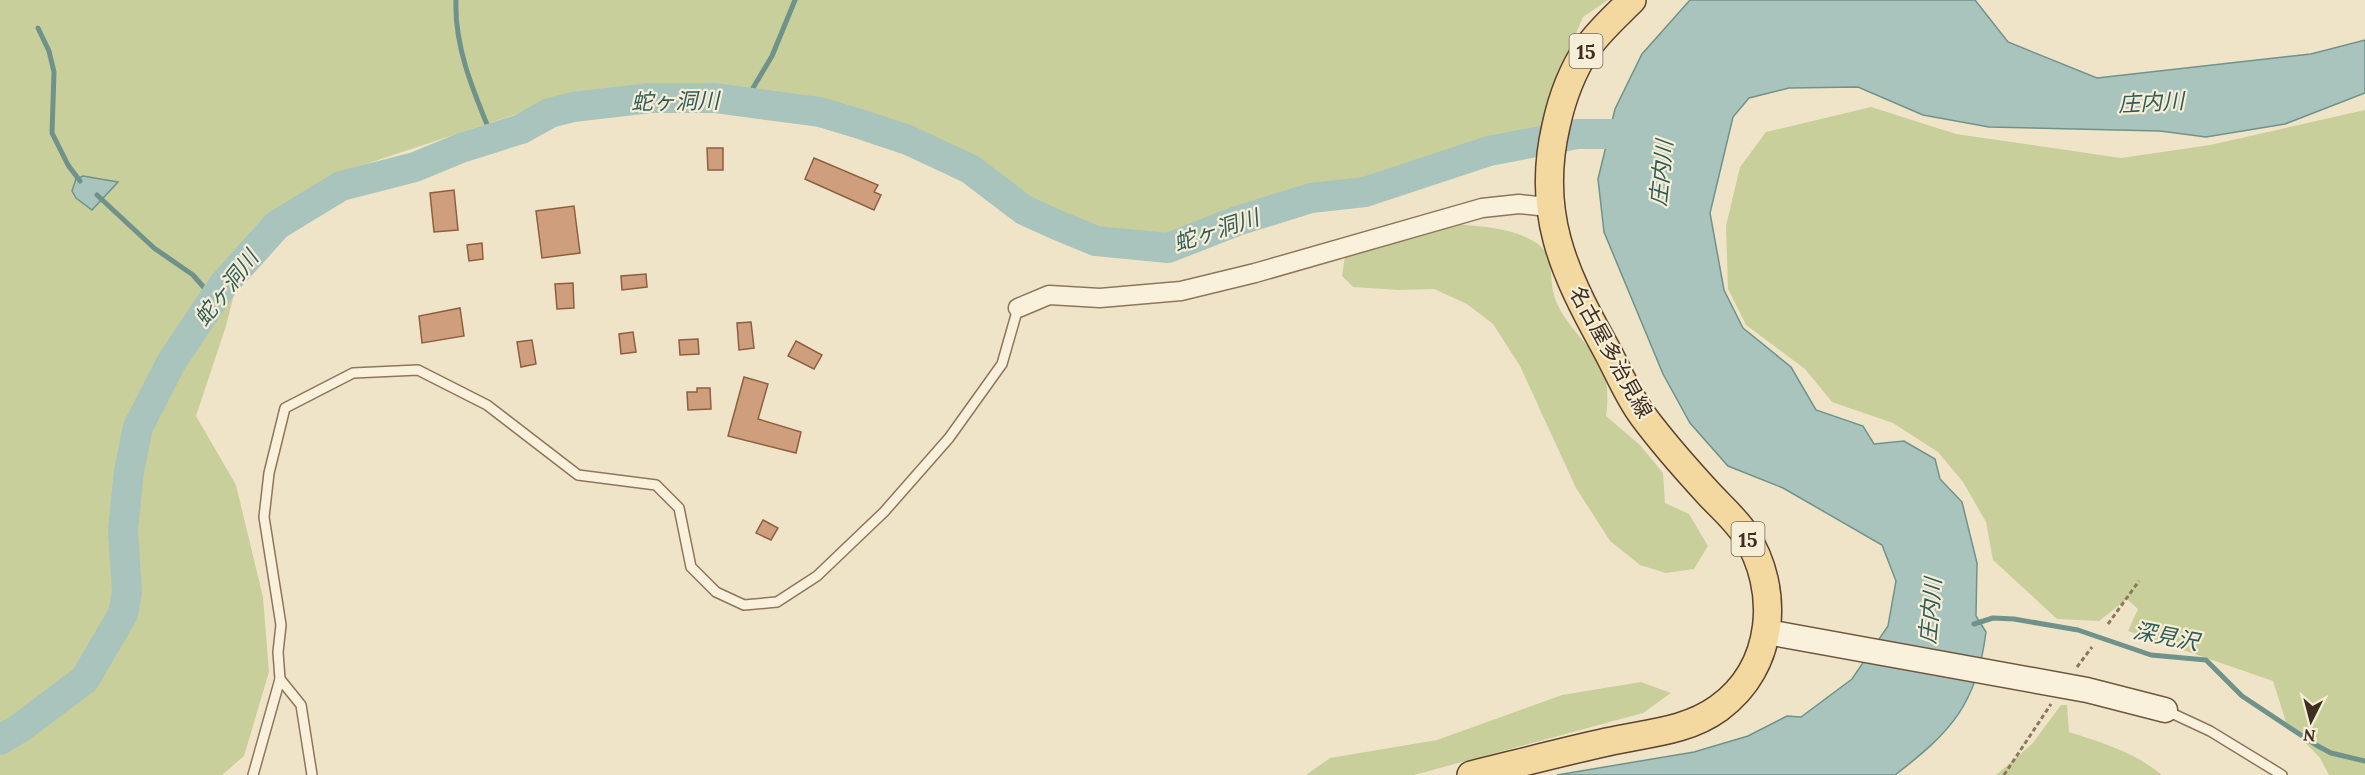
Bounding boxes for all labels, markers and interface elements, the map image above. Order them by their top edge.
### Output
road number: 15 [1570,34,1602,68]
water label: 蛇ヶ洞川 [631,86,721,116]
water label: 庄内川 [2117,86,2187,118]
water label: 庄内川 [1644,137,1679,207]
water label: 蛇ヶ洞川 [1170,202,1264,257]
water label: 蛇ヶ洞川 [188,243,265,331]
street label: 名古屋多治見線 [1564,281,1658,423]
road number: 15 [1732,522,1764,556]
water label: 庄内川 [1913,575,1947,645]
water label: 深見沢 [2131,616,2204,657]
north arrow [2281,691,2341,751]
text: N [2302,725,2317,747]

